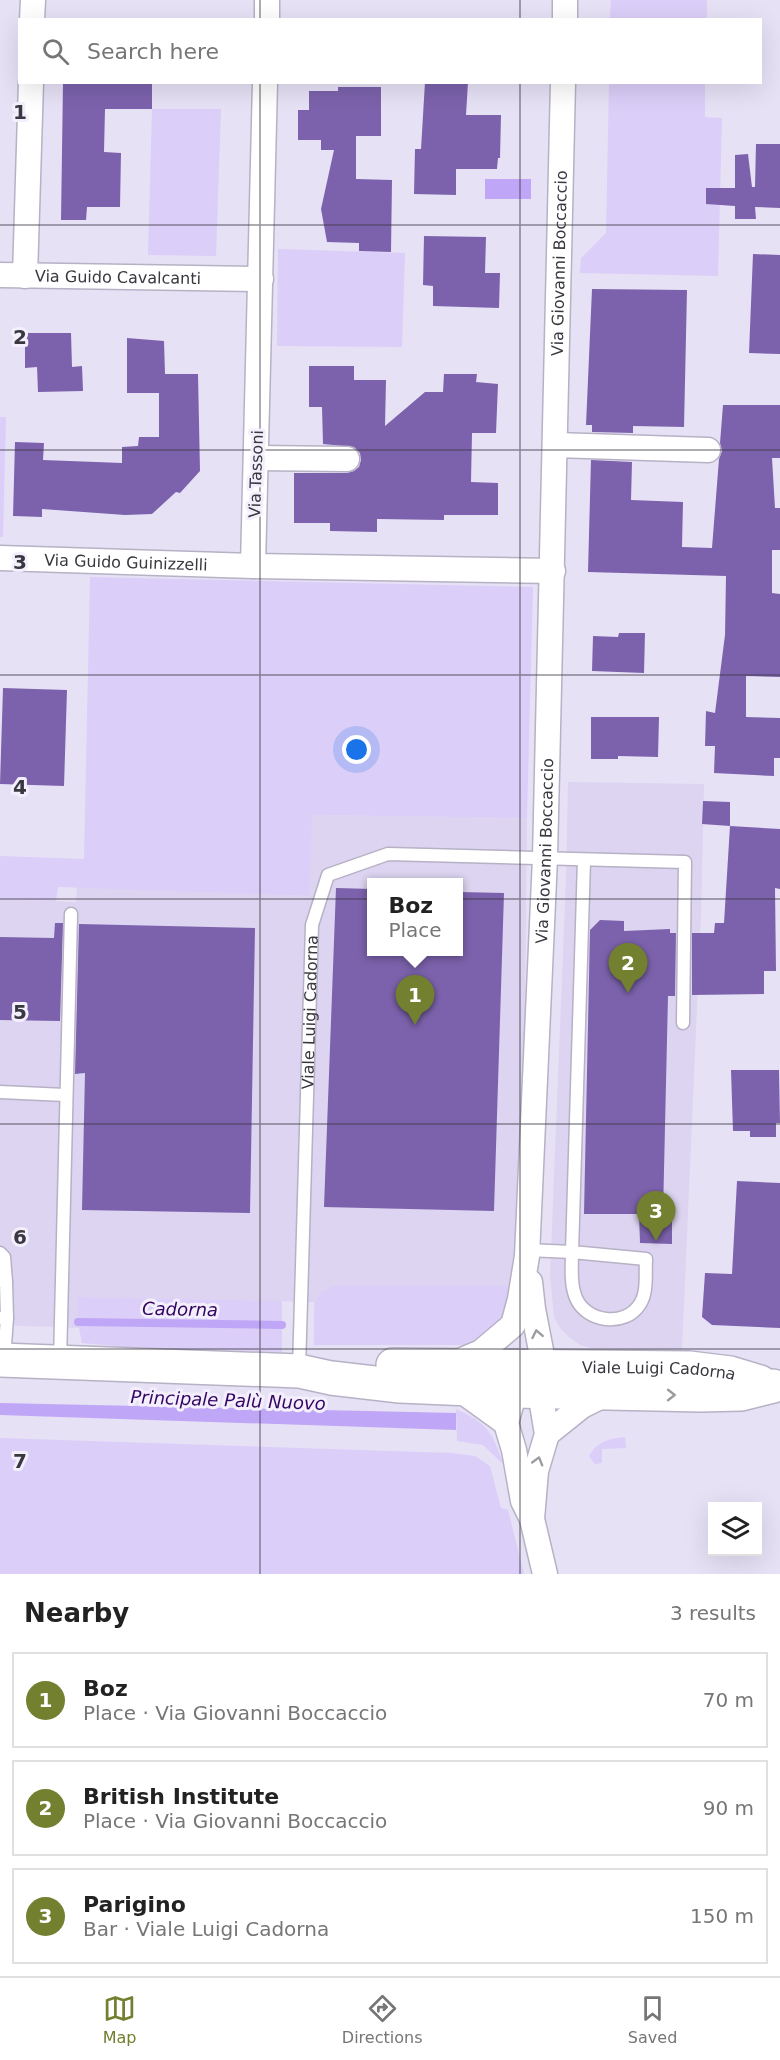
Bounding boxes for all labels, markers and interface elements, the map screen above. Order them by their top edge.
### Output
search box [18,18,762,84]
icon: search [39,35,72,68]
text: Search here [87,39,219,64]
text: 1 [13,100,27,124]
street label: Via Giovanni Boccaccio [547,170,570,356]
street label: Via Guido Cavalcanti [35,266,201,288]
text: 2 [13,325,27,349]
street label: Via Tassoni [245,430,267,518]
text: 3 [13,550,27,574]
street label: Via Guido Guinizzelli [44,550,208,574]
your location [342,735,371,764]
street label: Via Giovanni Boccaccio [532,758,557,944]
text: 4 [13,775,27,799]
popup [367,878,463,956]
text: Boz [388,893,433,918]
text: Place [388,918,442,942]
street label: Viale Luigi Cadorna [298,935,321,1090]
pin: 2 [608,944,648,993]
pin: 1 [396,976,434,1025]
text: 5 [13,1000,27,1024]
pin: 3 [636,1192,676,1241]
text: 6 [13,1225,27,1249]
water label: Cadorna [142,1298,218,1320]
one-way arrow [531,1329,544,1339]
street label: Viale Luigi Cadorna [582,1357,738,1384]
water label: Principale Palù Nuovo [130,1386,326,1414]
one-way arrow [666,1389,675,1401]
text: 7 [13,1449,27,1473]
one-way arrow [531,1456,544,1466]
map controls [708,1502,762,1556]
button: layers [708,1502,762,1556]
text: Nearby [24,1598,129,1628]
text: 3 results [670,1601,756,1625]
text: Boz [83,1676,128,1701]
text: 1 [39,1688,52,1712]
text: 70 m [703,1688,754,1712]
text: Place · Via Giovanni Boccaccio [83,1701,387,1725]
text: British Institute [83,1784,279,1809]
text: 2 [39,1796,52,1820]
text: 90 m [703,1796,754,1820]
text: Place · Via Giovanni Boccaccio [83,1809,387,1833]
text: Parigino [83,1892,186,1917]
text: 3 [39,1904,52,1928]
text: 150 m [690,1904,754,1928]
text: Bar · Viale Luigi Cadorna [83,1917,329,1941]
tab: Map [103,1992,136,2047]
tab: Directions [342,1992,422,2047]
tab: Saved [628,1992,677,2047]

